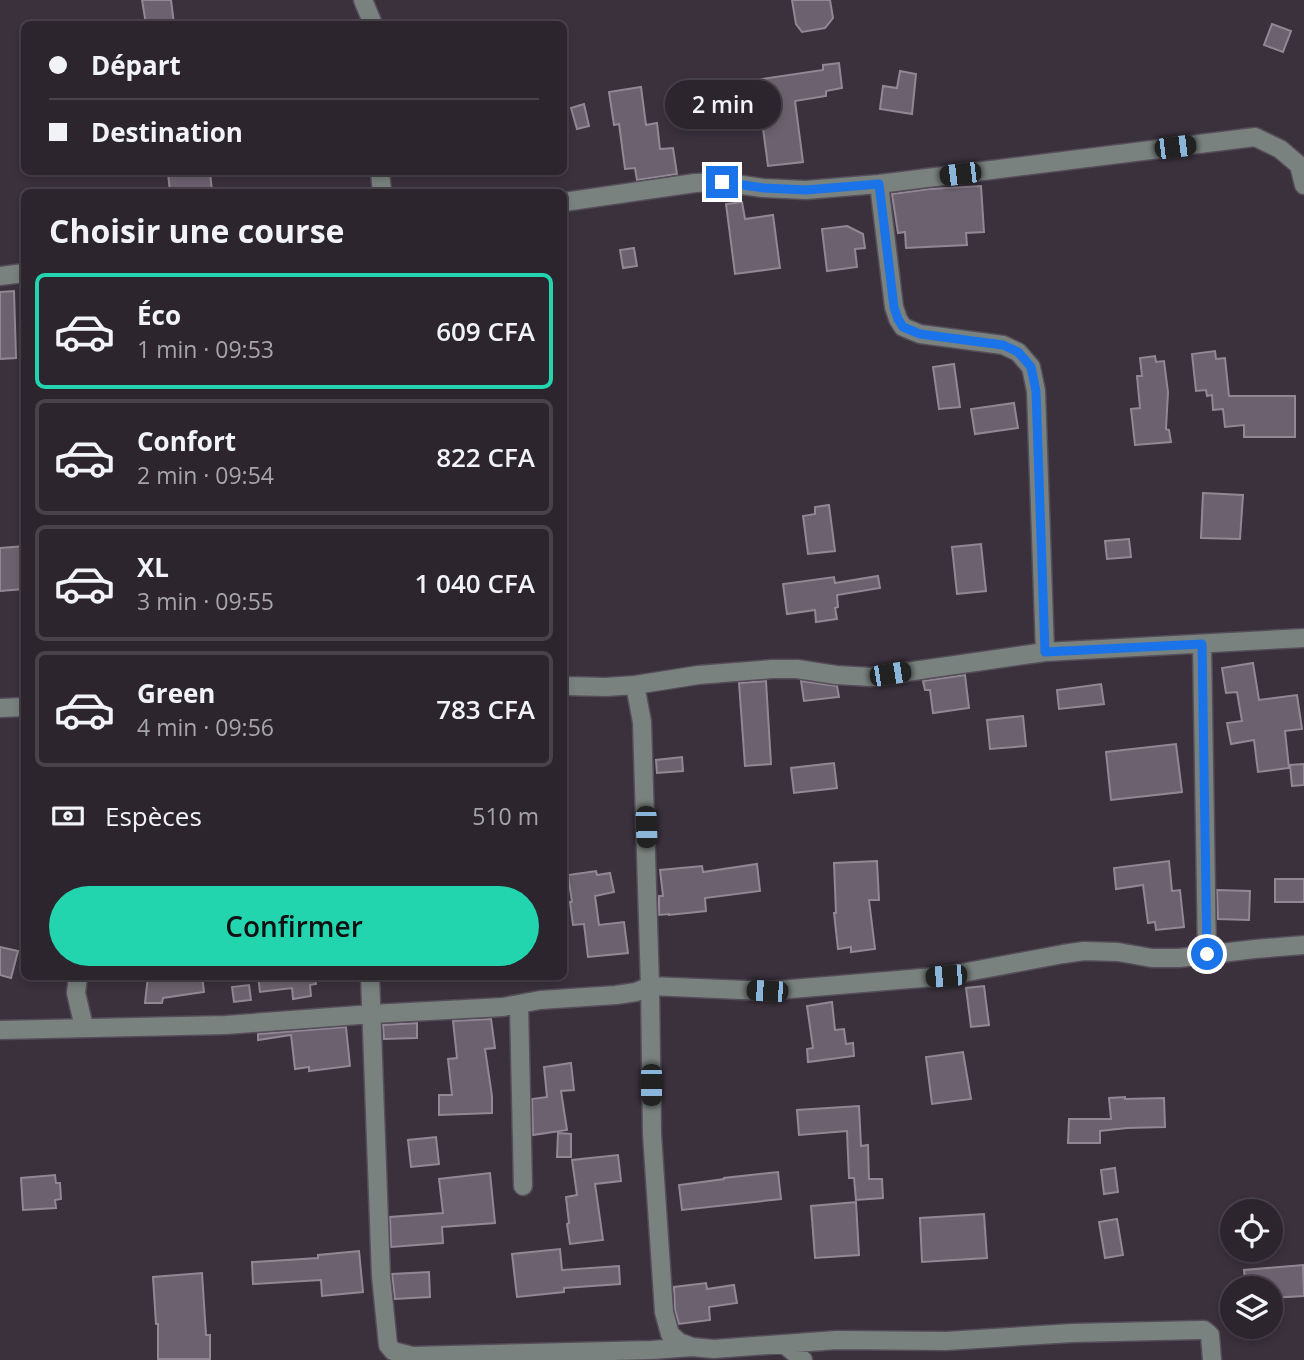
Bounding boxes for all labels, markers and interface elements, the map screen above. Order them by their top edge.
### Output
text: Départ [91,47,181,83]
callout: 2 min [664,80,780,130]
text: 2 min [692,88,754,120]
text: Destination [91,114,243,150]
car [1153,134,1198,160]
car [938,161,983,187]
route end [706,166,738,198]
text: Choisir une course [49,209,344,252]
text: Éco [137,297,181,333]
icon: car [53,300,116,363]
text: 609 CFA [436,313,535,349]
text: 1 min · 09:53 [137,333,274,365]
text: Confort [137,423,236,459]
icon: car [53,426,116,489]
text: 822 CFA [436,439,535,475]
text: 2 min · 09:54 [137,459,274,491]
text: XL [137,549,169,585]
icon: car [53,552,116,615]
text: 1 040 CFA [415,565,535,601]
text: 3 min · 09:55 [137,585,274,617]
car [868,660,913,688]
text: Green [137,675,215,711]
icon: car [53,678,116,741]
text: 783 CFA [436,691,535,727]
text: 4 min · 09:56 [137,711,274,743]
icon: cash [49,797,87,835]
text: Espèces [105,798,202,834]
text: 510 m [472,800,539,832]
car [635,806,658,848]
button: Confirmer [49,886,539,966]
route start [1191,938,1223,970]
car [925,964,968,988]
car [746,979,789,1003]
car [641,1064,662,1106]
map controls [1220,1199,1283,1339]
button: locate [1220,1199,1283,1262]
button: layers [1220,1276,1283,1339]

